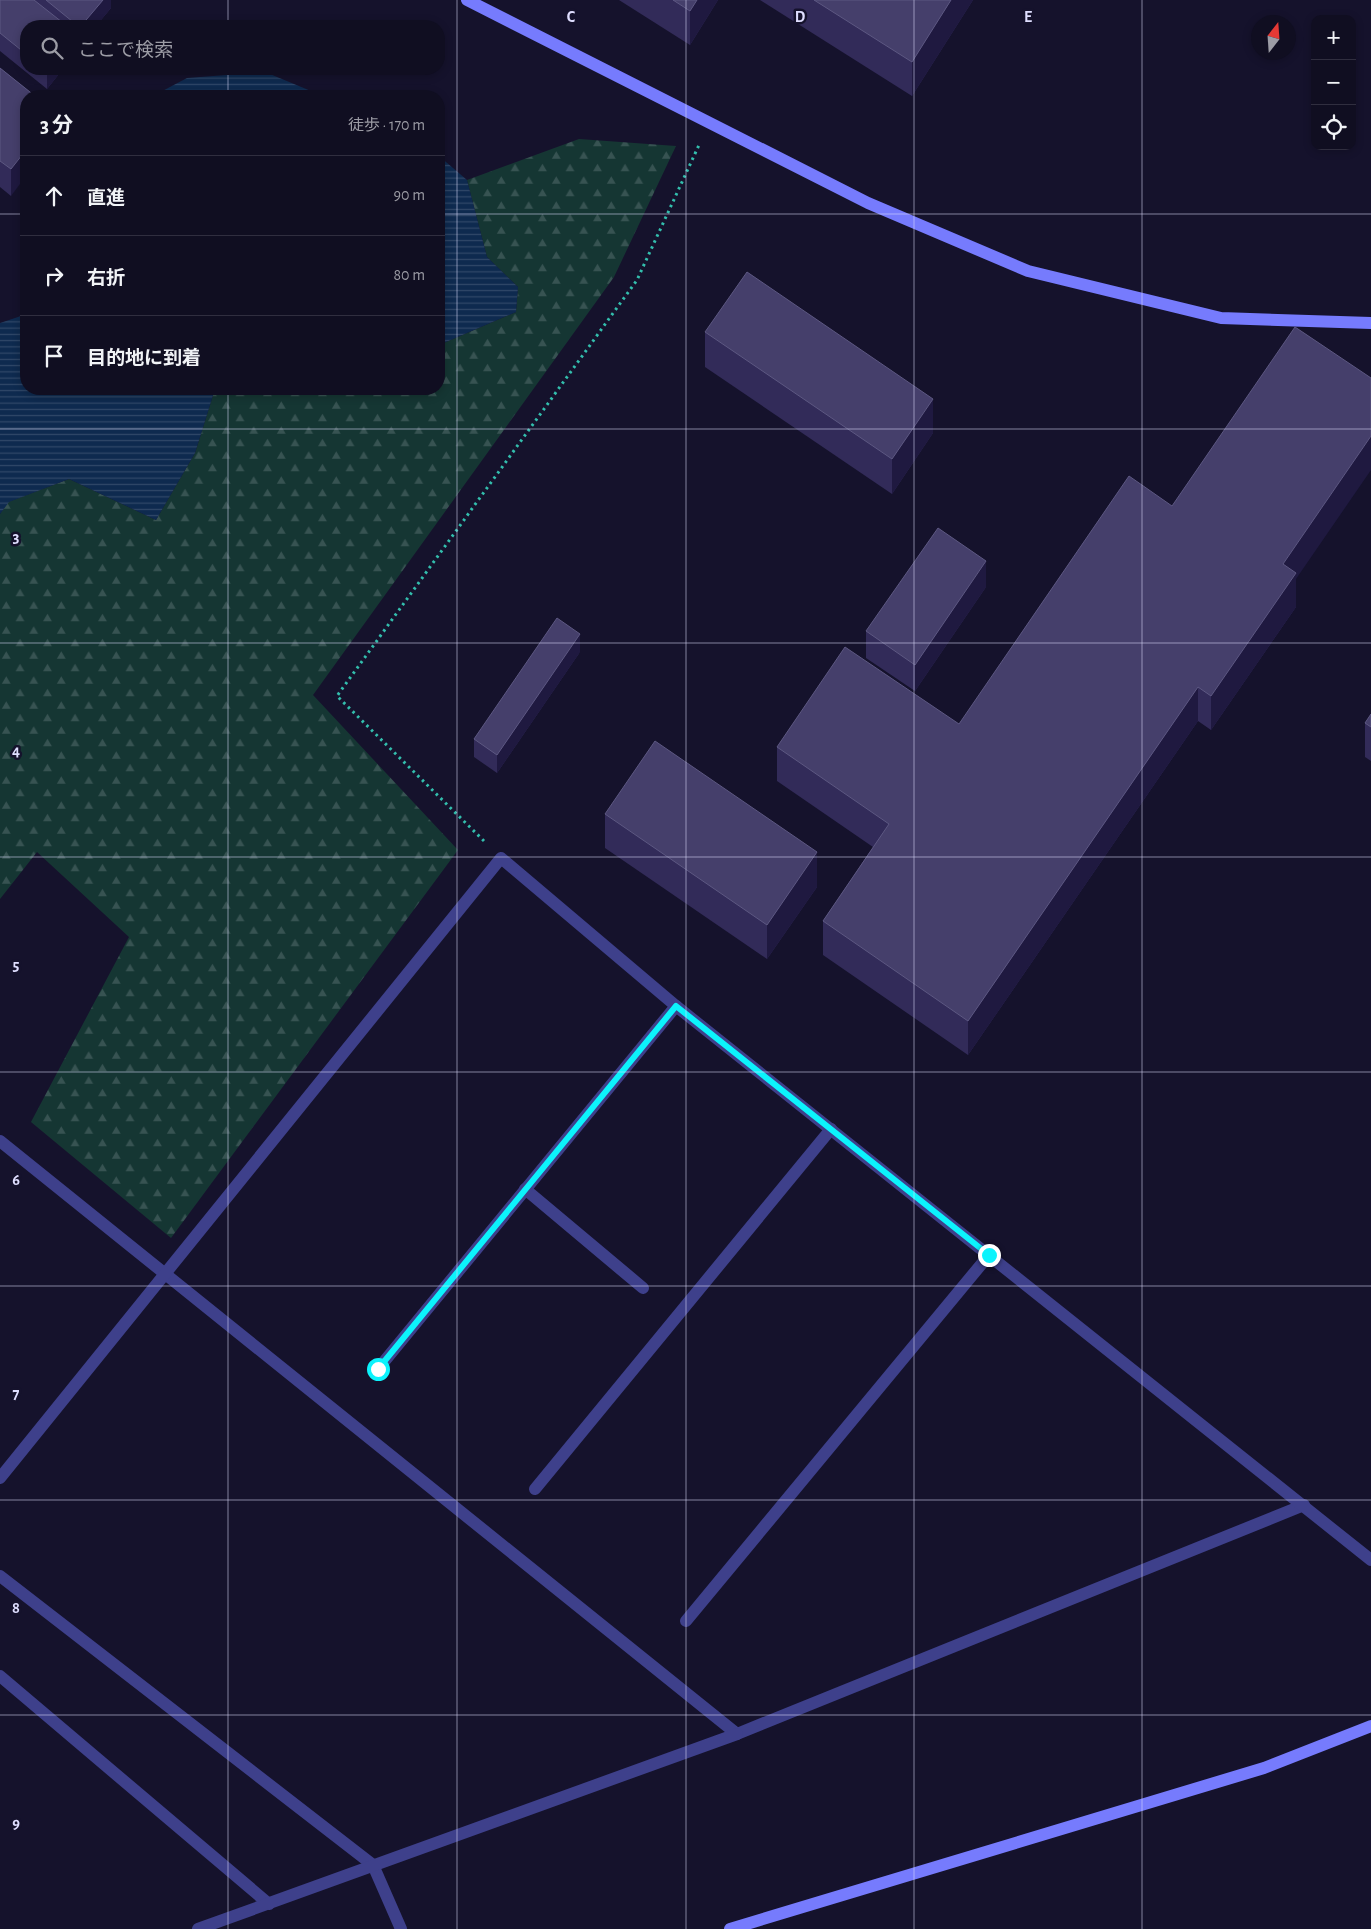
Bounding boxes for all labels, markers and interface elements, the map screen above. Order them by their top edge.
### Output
text: C [567,9,576,25]
text: D [795,9,806,25]
text: E [1024,9,1032,25]
north arrow [1251,15,1296,60]
map controls [1311,15,1356,150]
button: + [1311,15,1356,60]
search box [20,20,445,75]
icon: search [38,34,66,62]
text: ここで検索 [78,41,173,60]
button: − [1311,60,1356,105]
button: locate [1311,105,1356,150]
text: 3 分 [40,115,73,136]
text: 徒歩 · 170 m [348,117,425,133]
icon: ahead [40,182,68,210]
text: 90 m [394,187,425,203]
text: 直進 [87,189,125,208]
icon: right [40,262,68,290]
text: 80 m [394,267,425,283]
text: 右折 [87,269,125,288]
icon: arrive [40,342,68,370]
text: 目的地に到着 [87,349,201,368]
text: 3 [13,529,20,545]
text: 4 [12,743,20,759]
text: 5 [13,957,20,973]
text: 6 [12,1172,20,1188]
route end [978,1244,1001,1267]
route start [367,1358,390,1381]
text: 7 [13,1386,20,1402]
text: 8 [12,1600,20,1616]
text: 9 [12,1815,20,1831]

